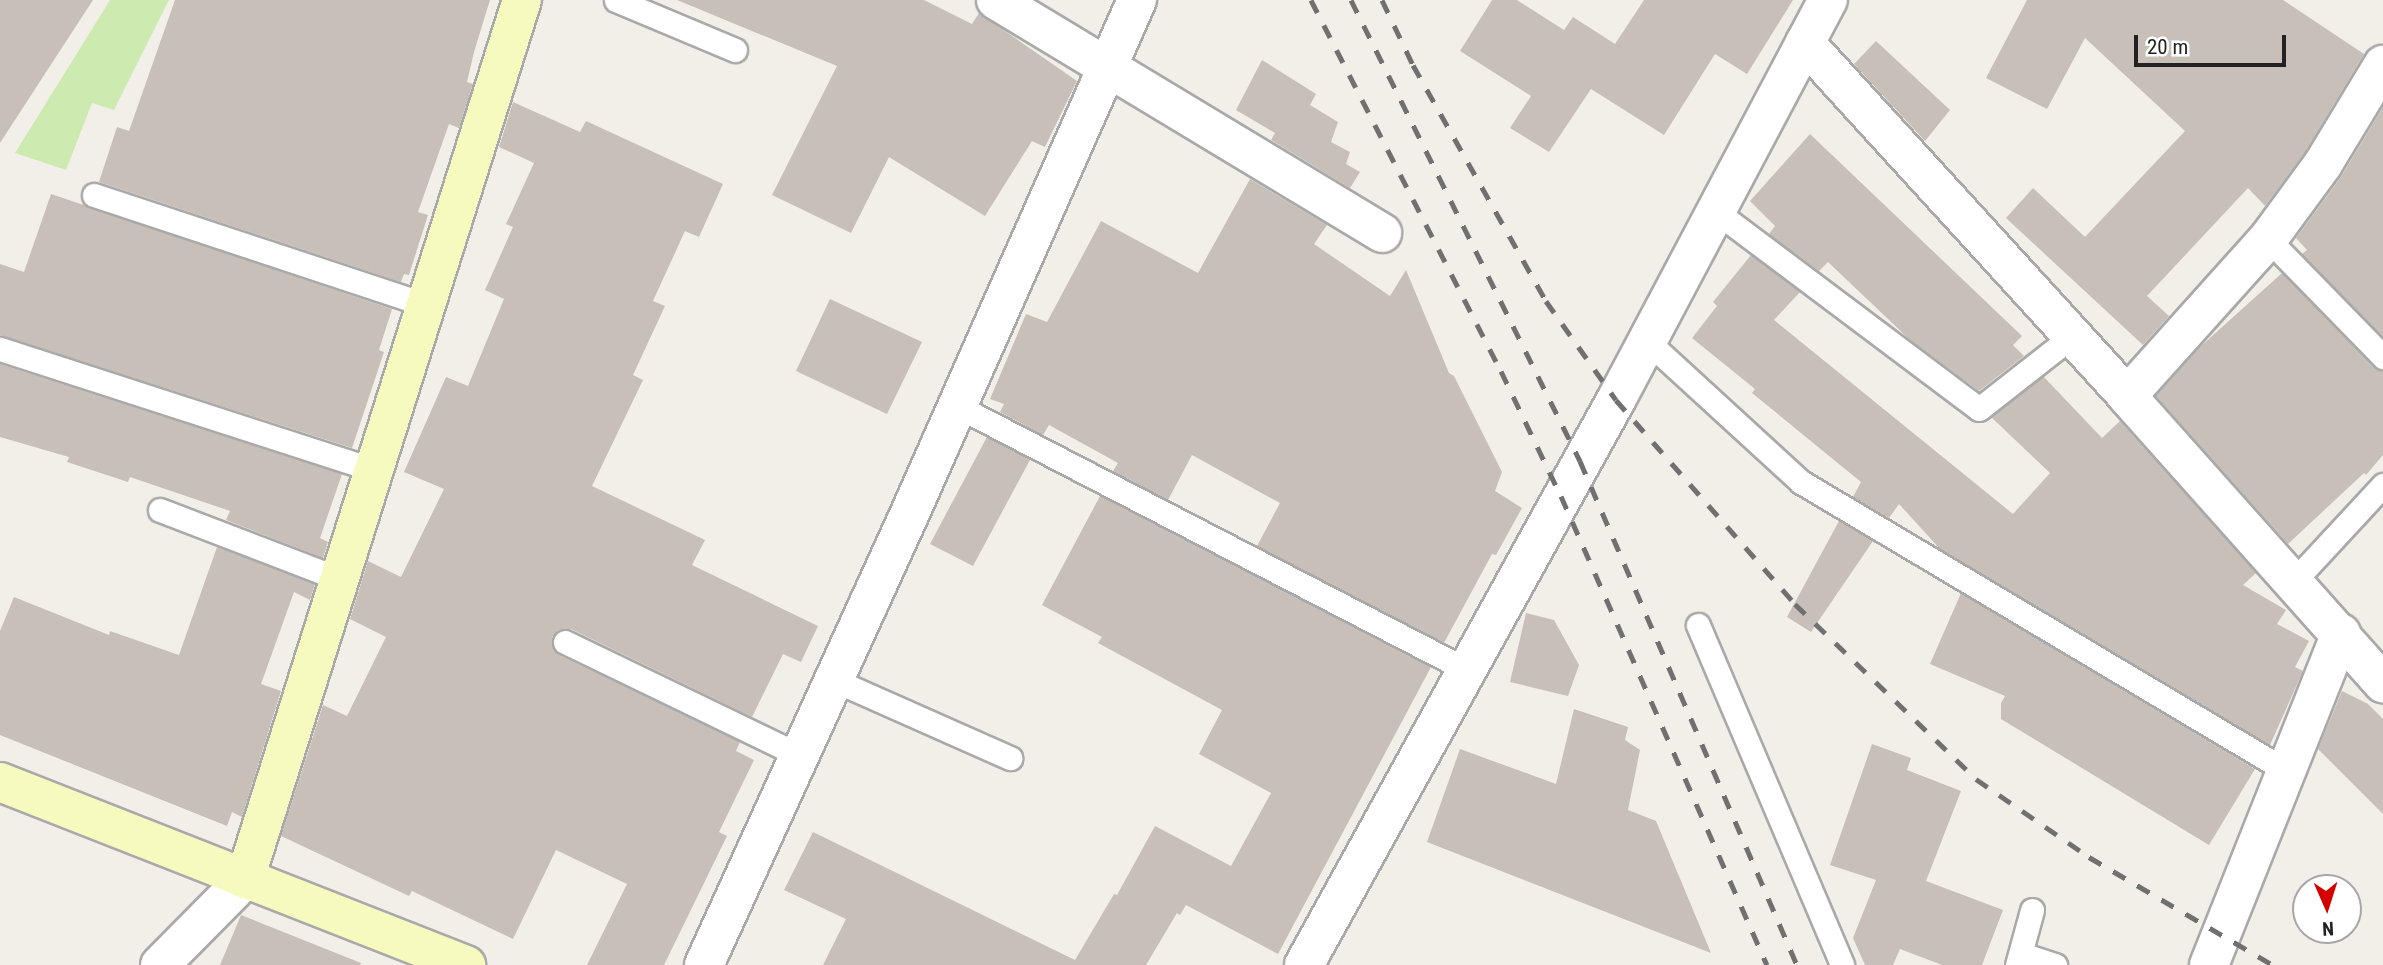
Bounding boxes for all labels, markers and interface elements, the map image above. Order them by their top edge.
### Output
scale bar [2138,21,2290,65]
text: 20 m [2147,35,2188,59]
north arrow [2292,874,2362,944]
text: N [2322,917,2334,940]

